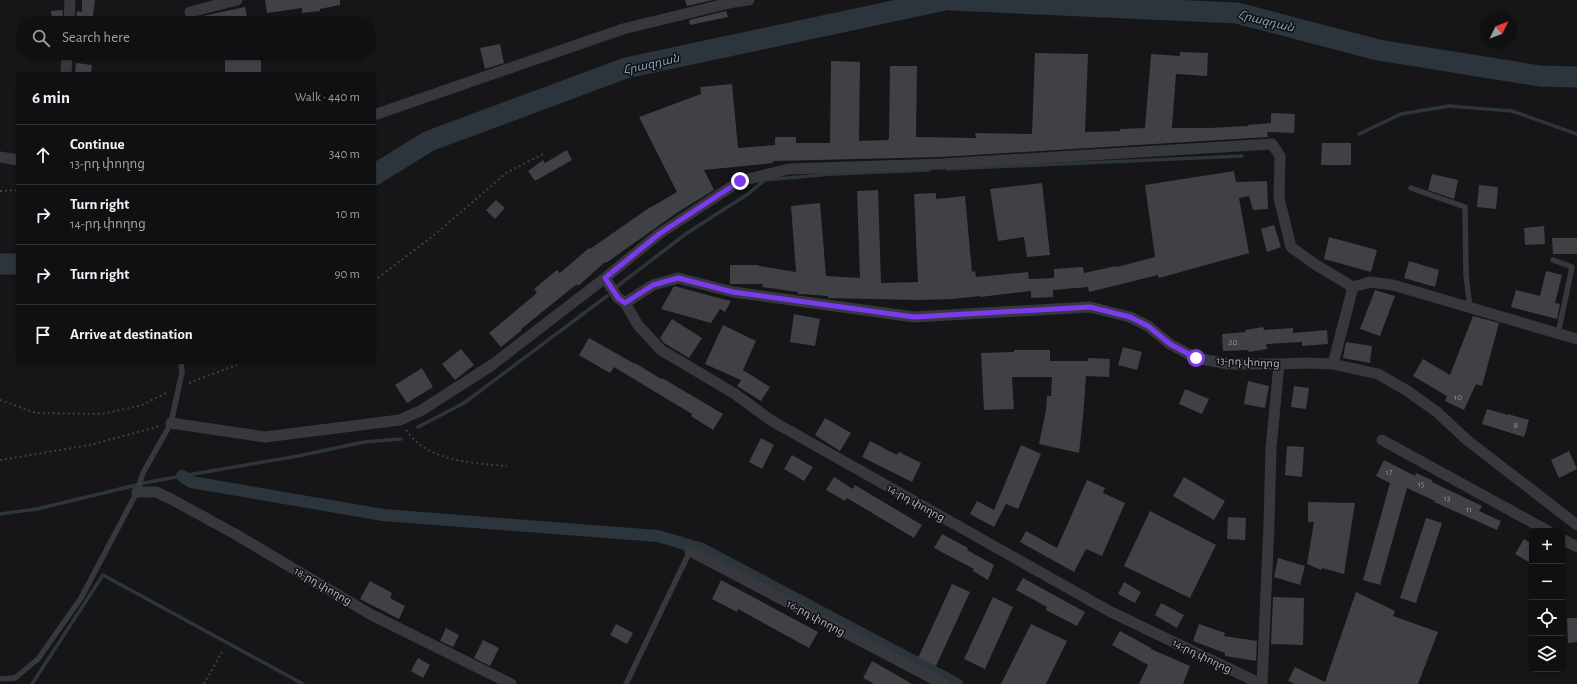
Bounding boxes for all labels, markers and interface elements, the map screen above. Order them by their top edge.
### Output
water label: Հրազդան [1236,8,1296,35]
north arrow [1481,12,1517,48]
search box [16,16,376,60]
icon: search [30,27,52,49]
text: Search here [62,30,130,45]
water label: Հրազդան [622,52,681,77]
text: 6 min [32,89,70,106]
text: Walk · 440 m [295,91,360,104]
text: Continue [70,137,125,152]
icon: ahead [32,144,54,166]
text: 340 m [329,148,360,161]
text: 13-րդ փողոց [70,158,145,171]
route end [731,172,749,190]
text: Turn right [70,197,129,212]
icon: right [32,204,54,226]
text: 10 m [336,208,360,221]
text: 14-րդ փողոց [70,218,146,231]
icon: right [32,264,54,286]
text: Turn right [70,267,129,282]
text: 90 m [334,268,360,281]
icon: arrive [32,324,54,346]
text: Arrive at destination [70,327,193,342]
house number: 20 [1229,338,1238,347]
route start [1187,349,1205,367]
street label: 13-րդ փողոց [1216,355,1280,370]
house number: 10 [1454,393,1462,402]
house number: 8 [1514,421,1518,430]
house number: 17 [1386,468,1393,477]
house number: 15 [1418,480,1425,489]
street label: 14-րդ փողոց [885,483,947,524]
house number: 13 [1444,494,1451,503]
house number: 11 [1466,505,1472,514]
map controls [1529,528,1565,672]
button: + [1529,528,1565,564]
button: − [1529,564,1565,600]
street label: 18-րդ փողոց [292,565,354,608]
street label: 16-րդ փողոց [785,598,847,639]
button: locate [1529,600,1565,636]
button: layers [1529,636,1565,672]
street label: 14-րդ փողոց [1170,637,1233,676]

